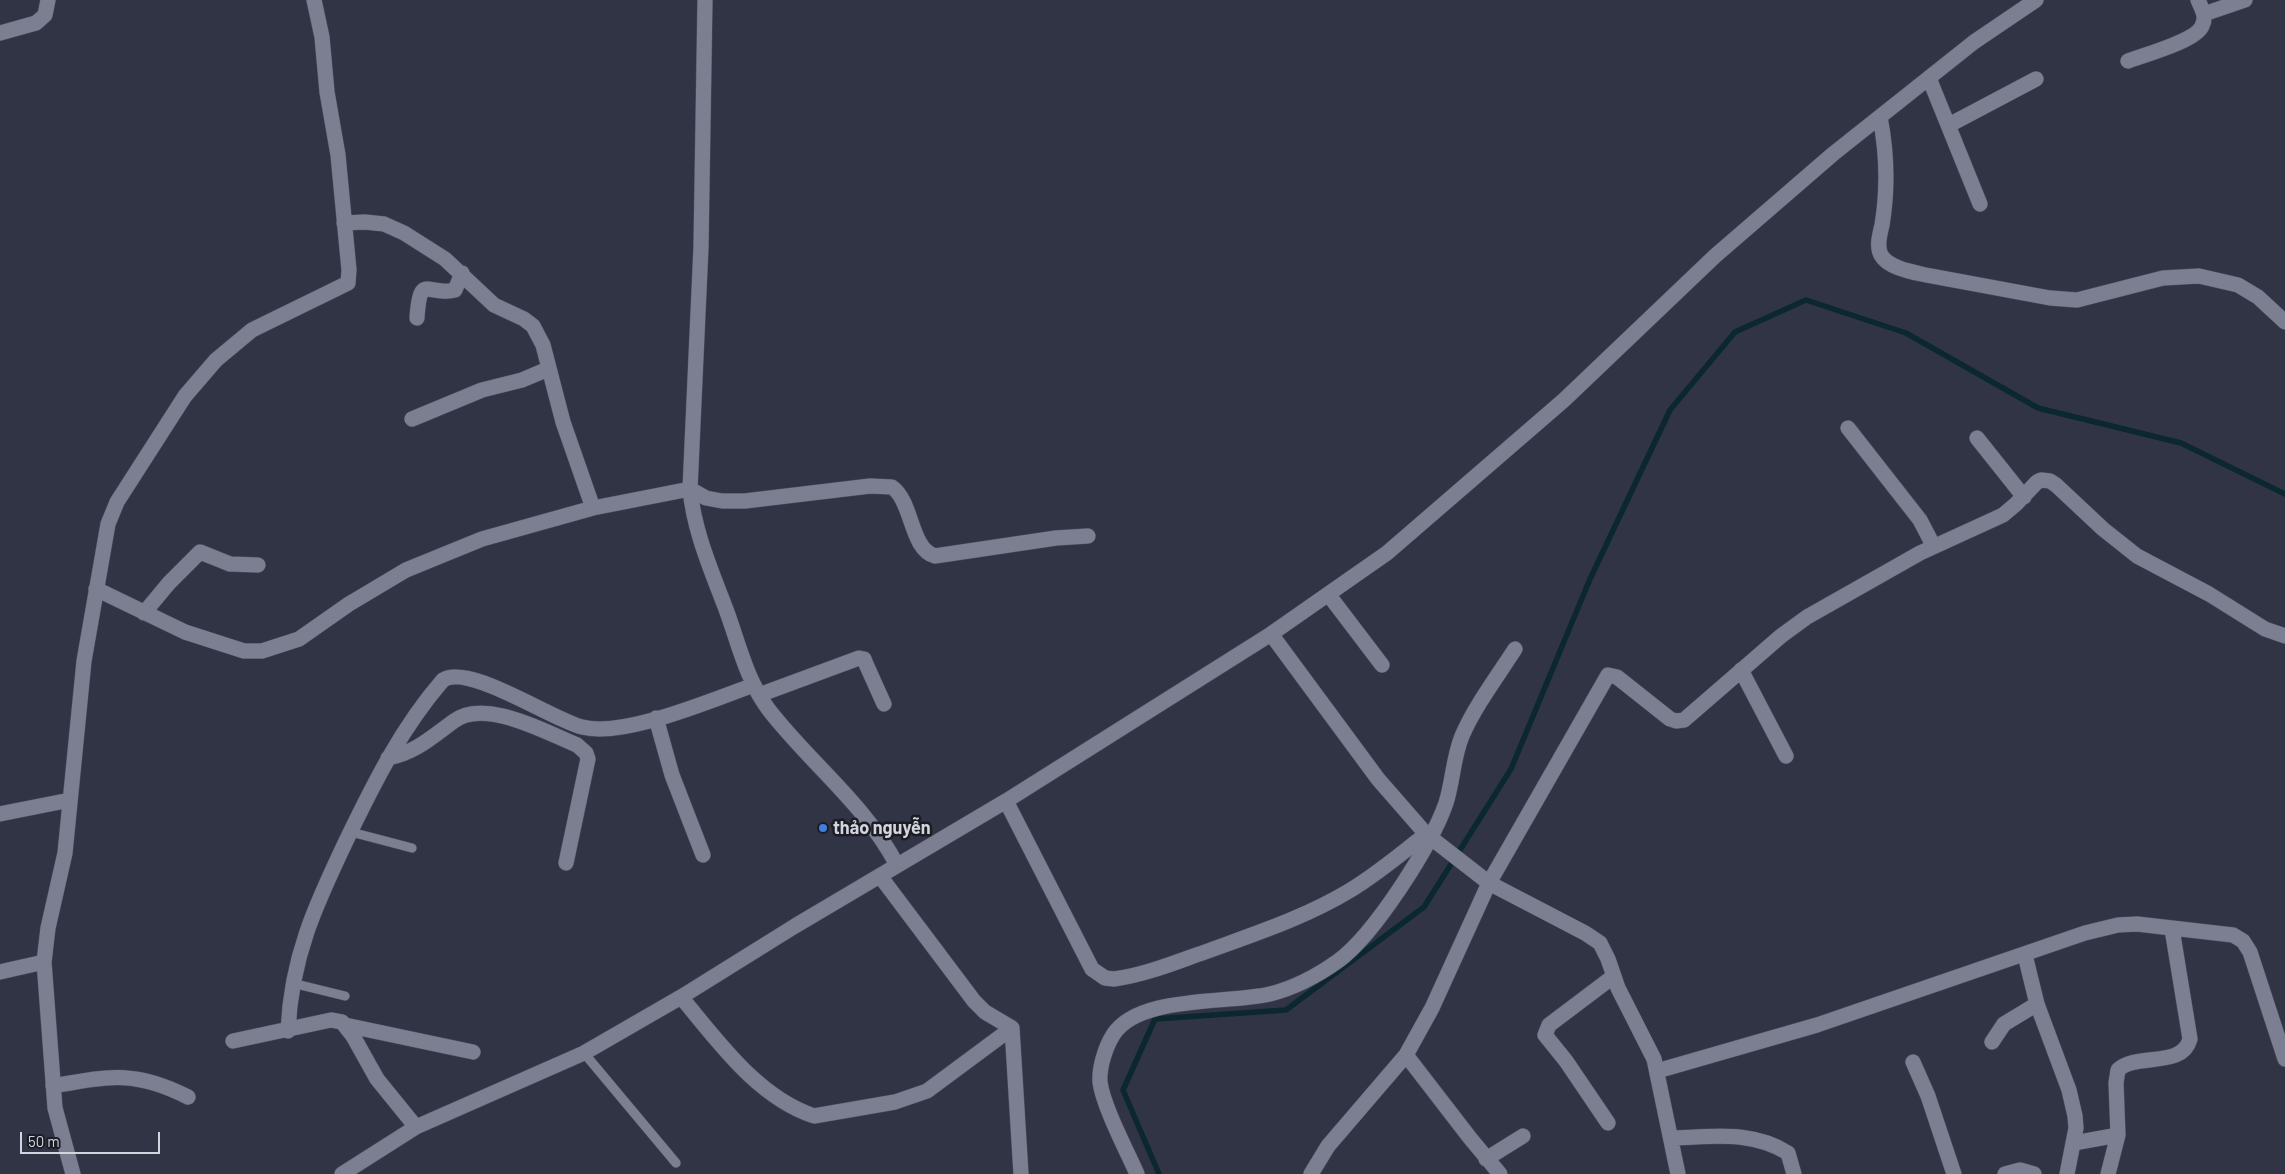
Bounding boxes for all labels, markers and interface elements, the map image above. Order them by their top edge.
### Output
place label: thảo nguyễn [833,817,931,839]
marker: thảo nguyễn [817,822,829,834]
scale bar [22,1122,162,1154]
text: 50 m [28,1132,60,1150]

